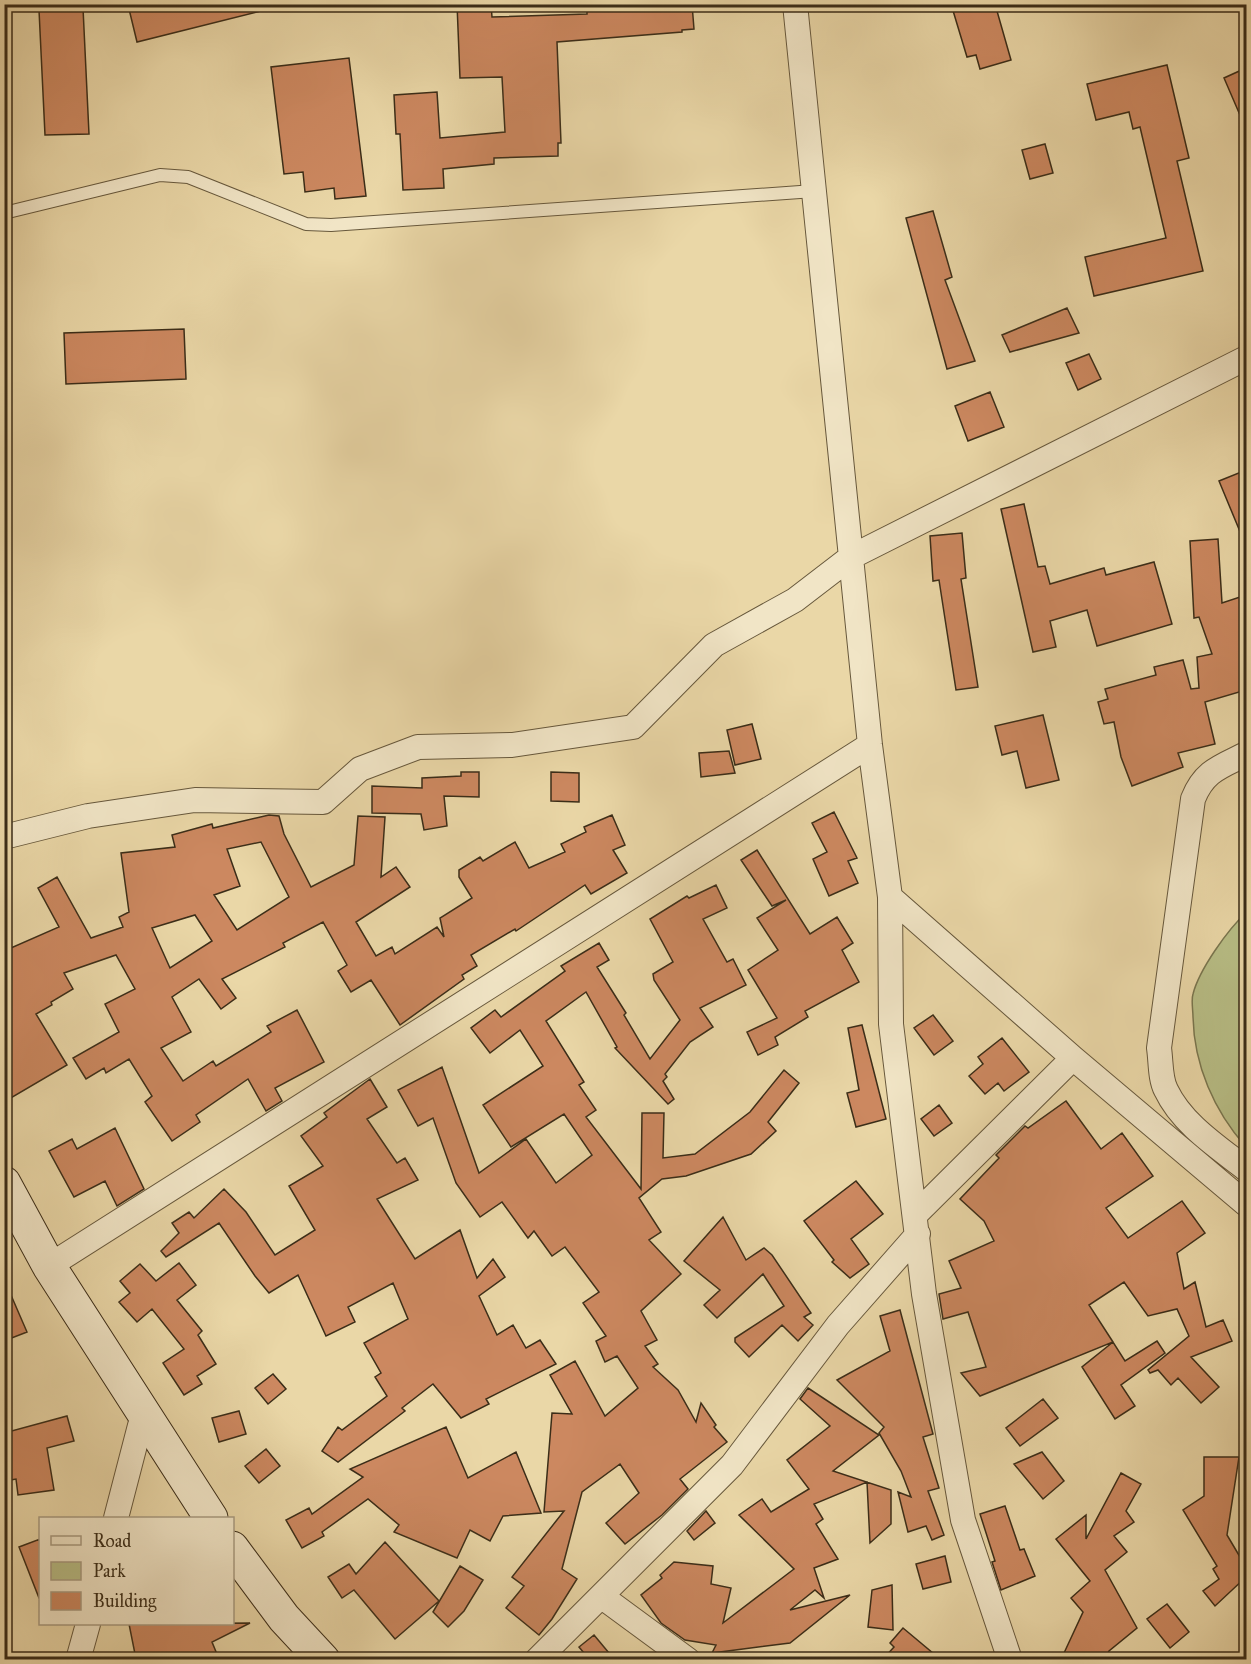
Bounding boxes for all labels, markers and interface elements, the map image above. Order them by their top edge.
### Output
legend [39,1517,234,1625]
text: Road [93,1530,131,1552]
text: Park [93,1560,126,1582]
text: Building [93,1590,157,1613]

